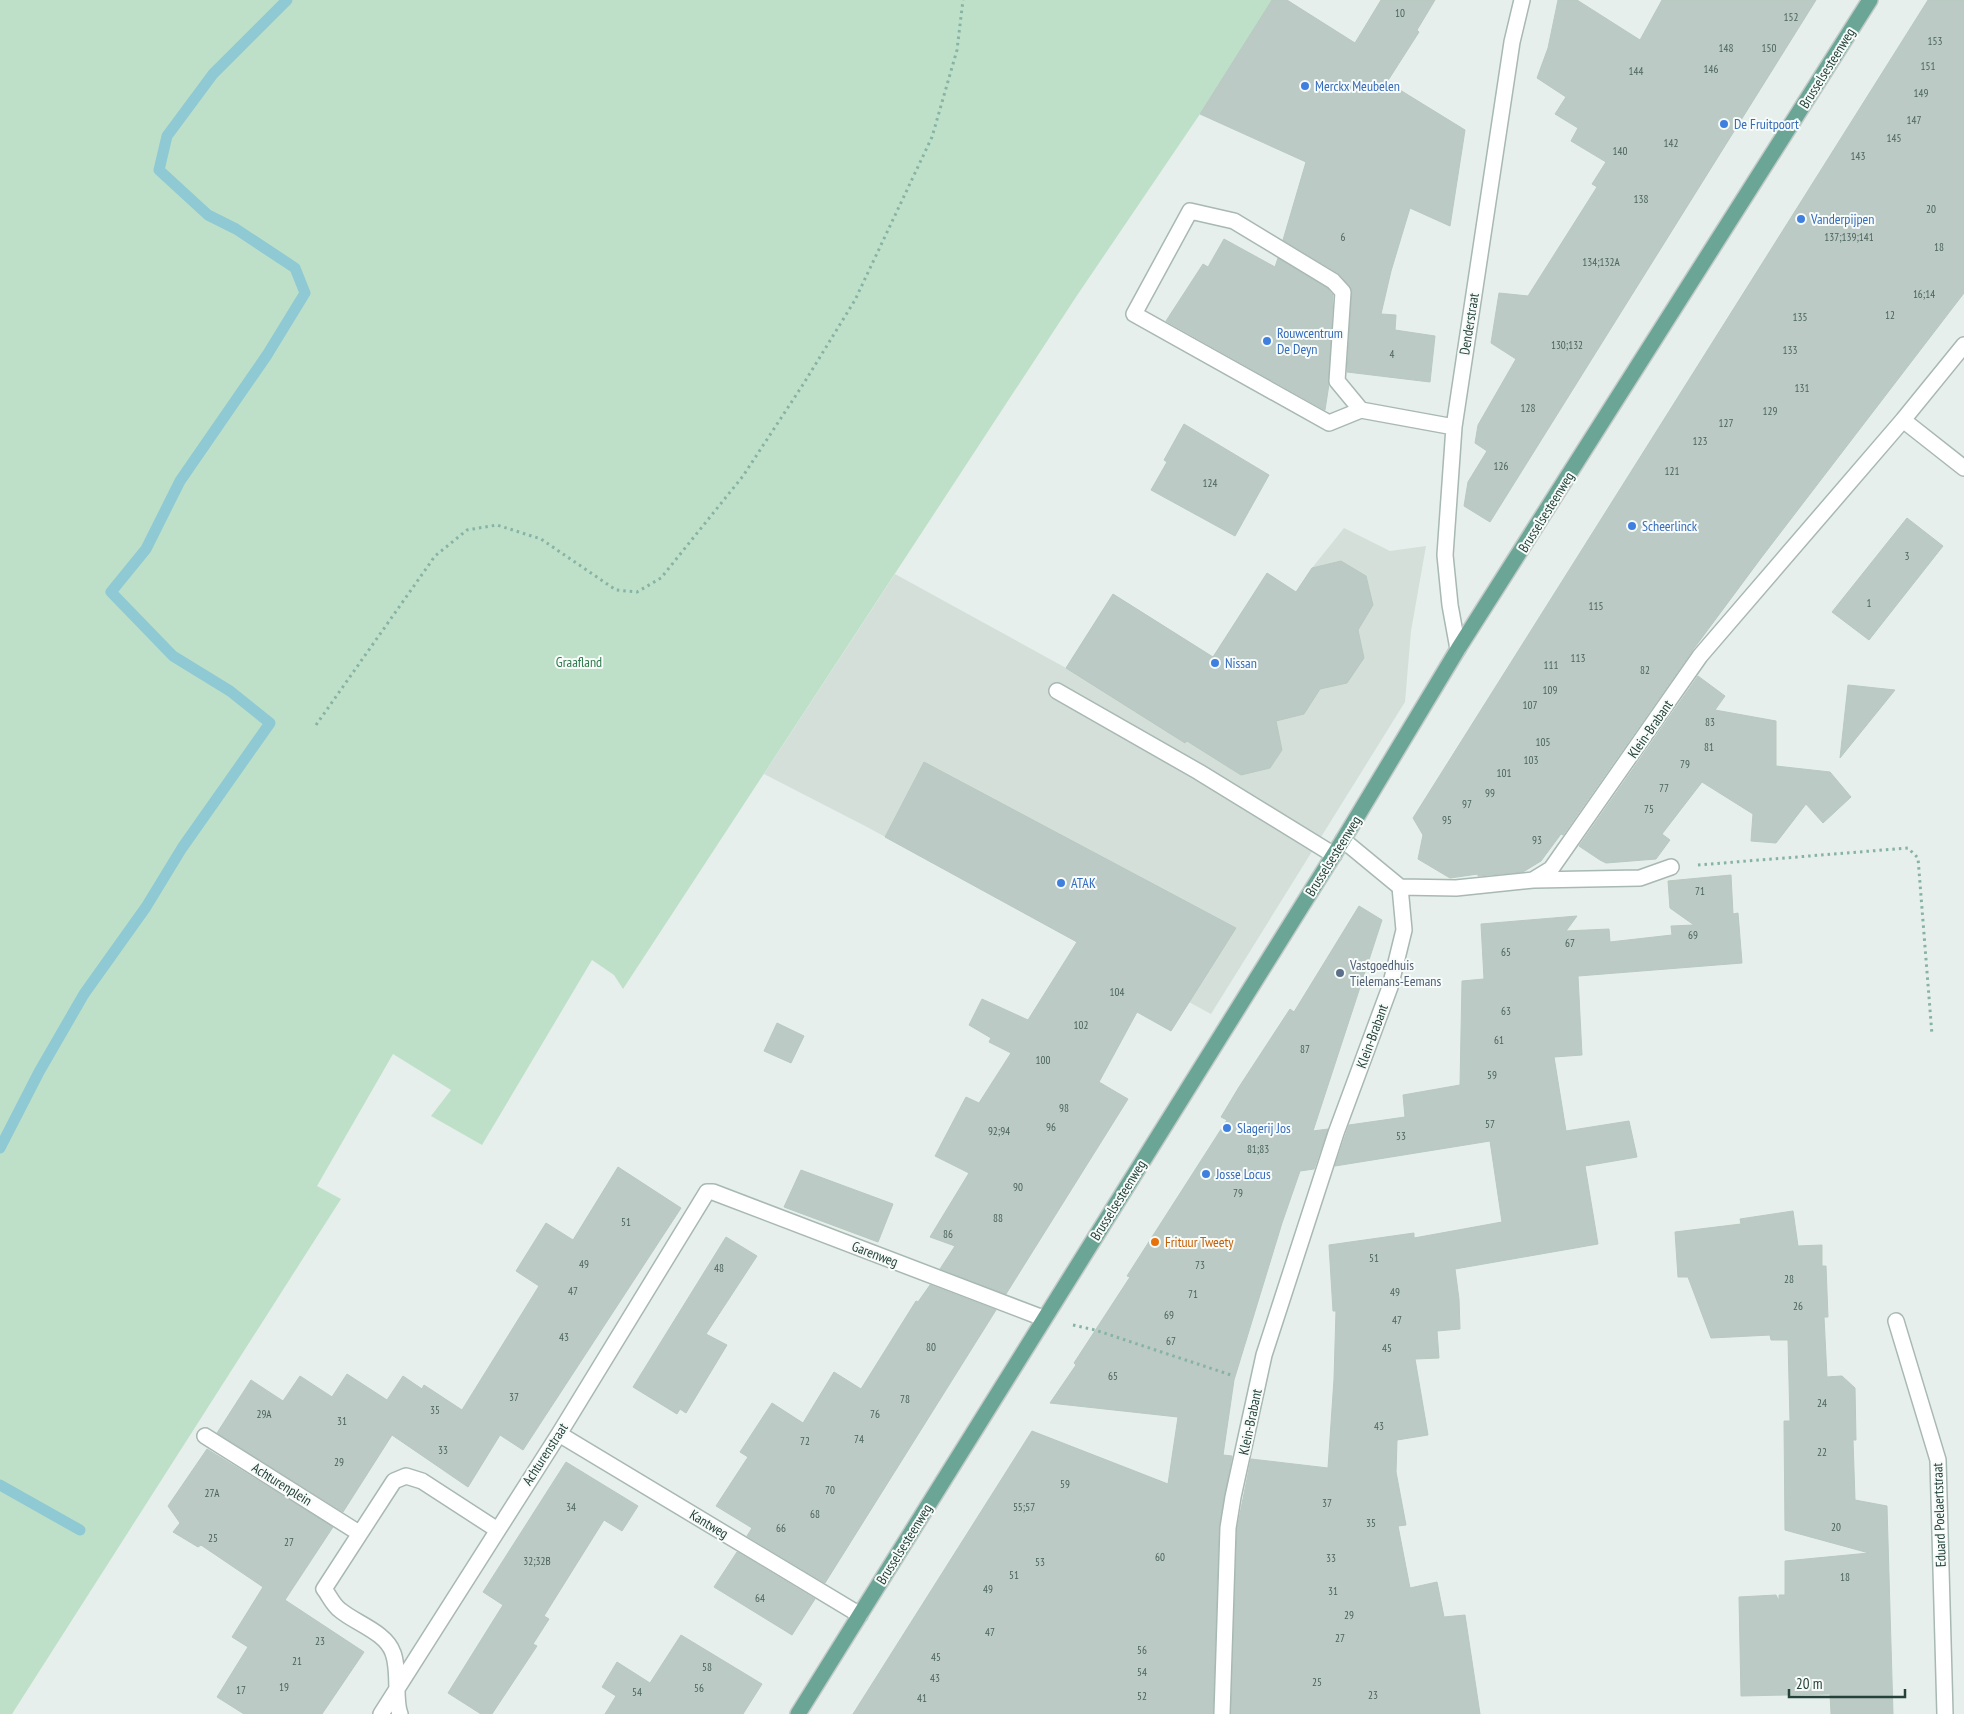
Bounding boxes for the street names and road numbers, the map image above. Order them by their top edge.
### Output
street label: Brusselsesteenweg [1795,24,1859,112]
street label: Denderstraat [1455,292,1483,356]
street label: Brusselsesteenweg [1514,468,1578,556]
street label: Klein-Brabant [1623,696,1677,762]
street label: Brusselsesteenweg [1301,812,1365,900]
street label: Klein-Brabant [1352,1001,1392,1071]
street label: Brusselsesteenweg [1086,1156,1150,1244]
street label: Garenweg [849,1237,901,1271]
street label: Klein-Brabant [1234,1387,1266,1457]
street label: Achturenstraat [518,1419,572,1489]
street label: Achturenplein [249,1458,315,1510]
street label: Eduard Poelaertstraat [1928,1462,1950,1568]
street label: Brusselsesteenweg [872,1500,936,1588]
street label: Kantweg [686,1505,732,1543]

